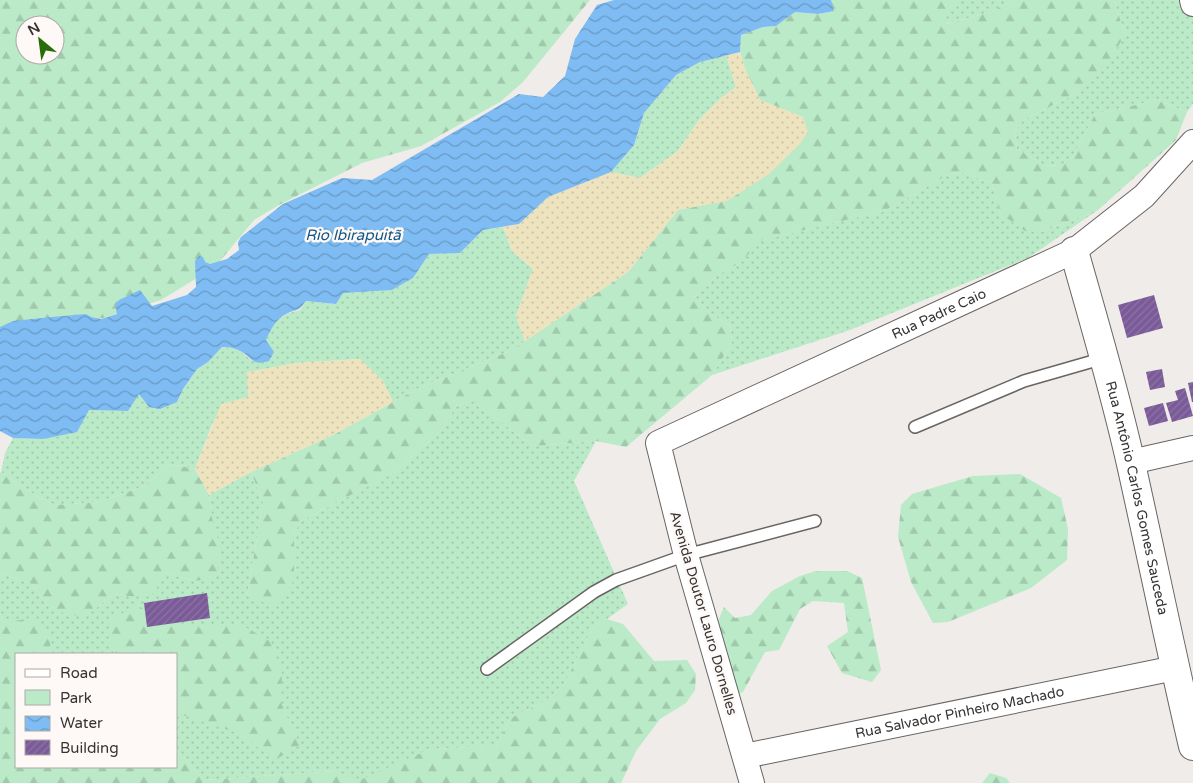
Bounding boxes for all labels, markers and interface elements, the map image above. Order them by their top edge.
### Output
north arrow [15,15,65,65]
text: N [25,19,43,39]
water label: Rio Ibirapuitã [305,226,402,244]
street label: Rua Padre Caio [889,285,989,343]
street label: Rua Antônio Carlos Gomes Sauceda [1102,379,1172,617]
street label: Avenida Doutor Lauro Dornelles [666,509,741,717]
legend [15,653,178,768]
text: Road [60,664,98,682]
street label: Rua Salvador Pinheiro Machado [854,683,1066,742]
text: Park [60,689,92,707]
text: Water [60,714,103,732]
text: Building [60,739,119,757]

